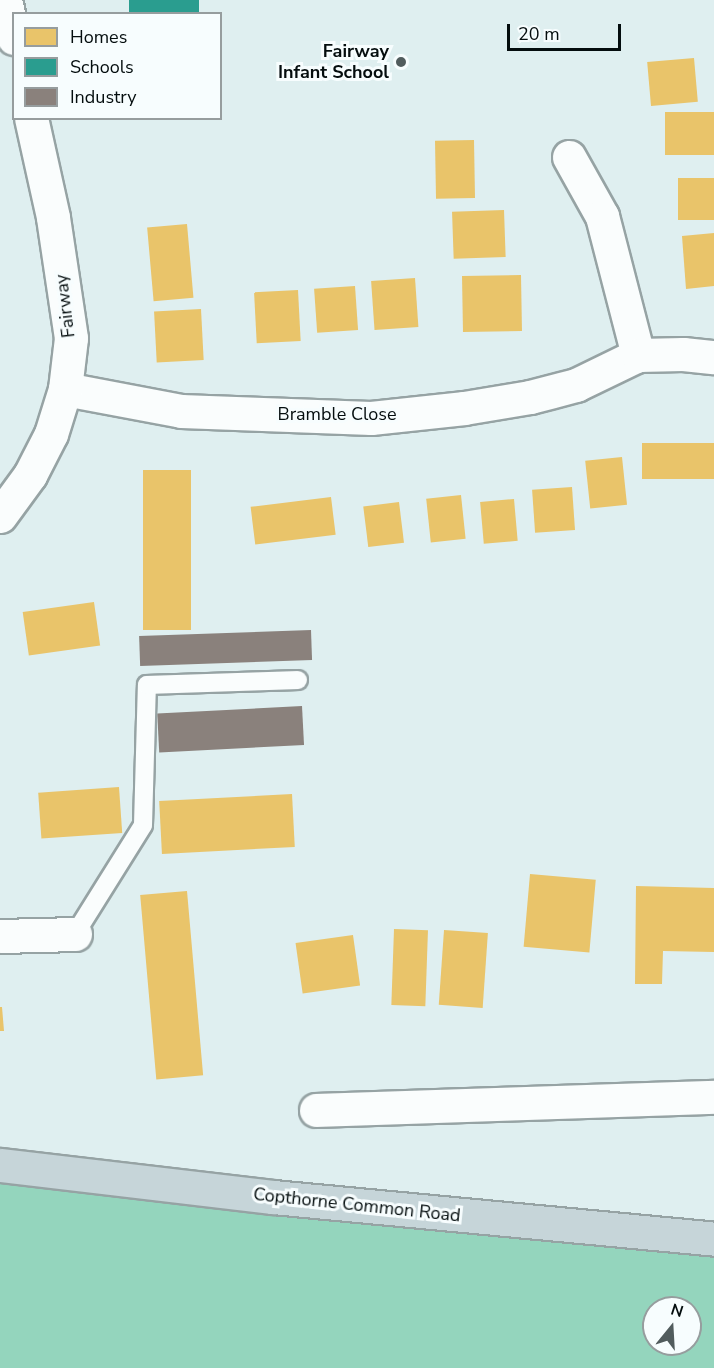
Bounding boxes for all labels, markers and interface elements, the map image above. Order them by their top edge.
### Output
legend [12,12,222,120]
scale bar [510,12,624,50]
text: 20 m [518,22,560,46]
text: Homes [70,25,127,49]
place label: Fairway Infant School [278,41,389,84]
text: Schools [70,55,134,79]
marker: Fairway Infant School [394,55,408,69]
text: Industry [70,85,137,109]
street label: Fairway [50,273,80,339]
street label: Bramble Close [278,403,396,425]
street label: Copthorne Common Road [252,1183,462,1227]
north arrow [642,1296,702,1356]
text: N [668,1298,686,1323]

